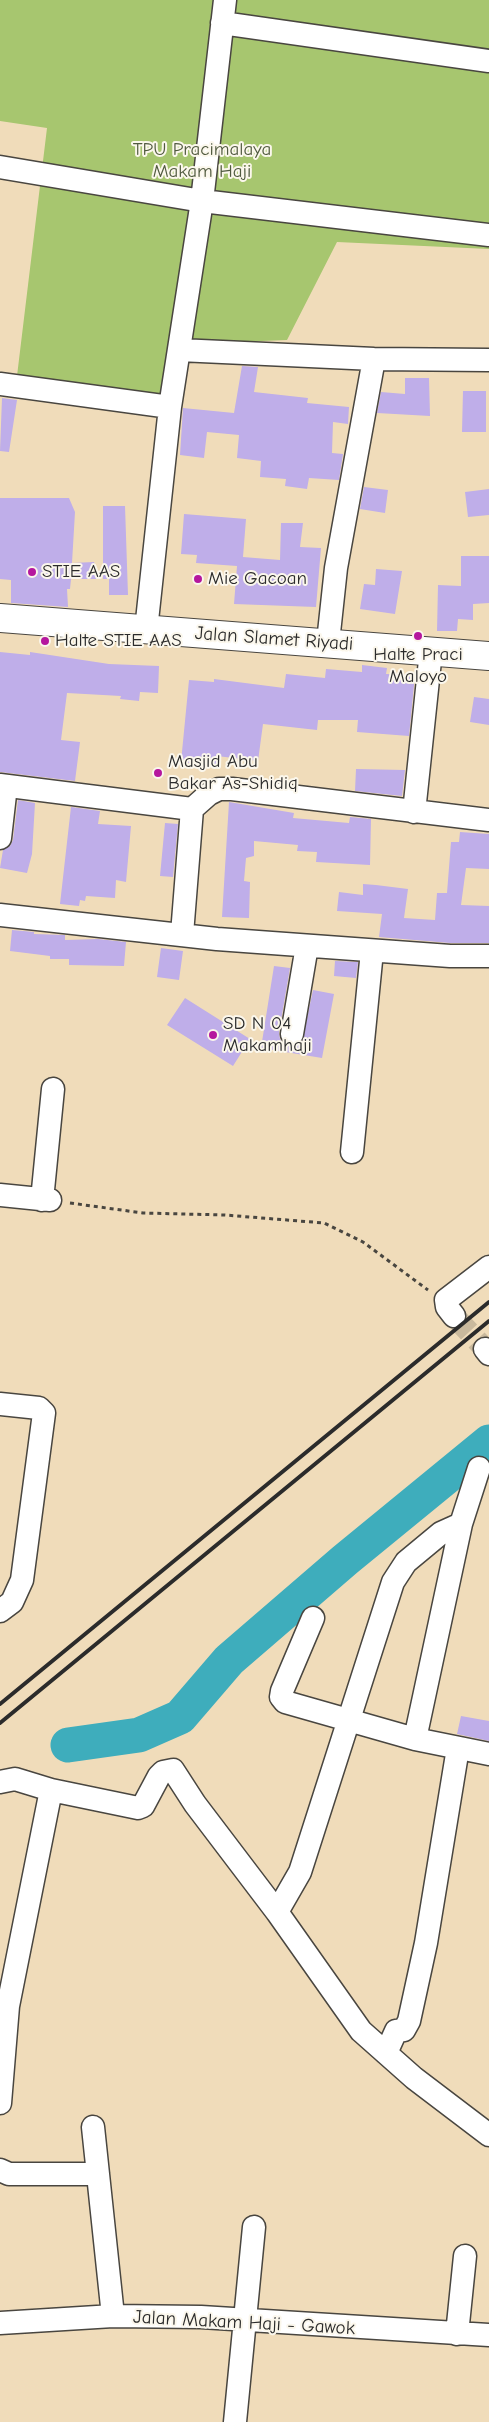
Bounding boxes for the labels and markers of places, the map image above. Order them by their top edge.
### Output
place label: STIE AAS [42,561,120,583]
marker: STIE AAS [26,566,38,578]
place label: Mie Gacoan [208,568,307,590]
marker: Mie Gacoan [192,573,204,585]
place label: Halte STIE AAS [55,630,182,652]
marker: Halte Praci Maloyo [412,630,424,642]
marker: Halte STIE AAS [39,635,51,647]
place label: Halte Praci Maloyo [373,644,463,688]
place label: Masjid Abu Bakar As-Shidiq [168,751,298,795]
marker: Masjid Abu Bakar As-Shidiq [152,767,164,779]
place label: SD N 04 Makamhaji [223,1013,312,1057]
marker: SD N 04 Makamhaji [207,1029,219,1041]

